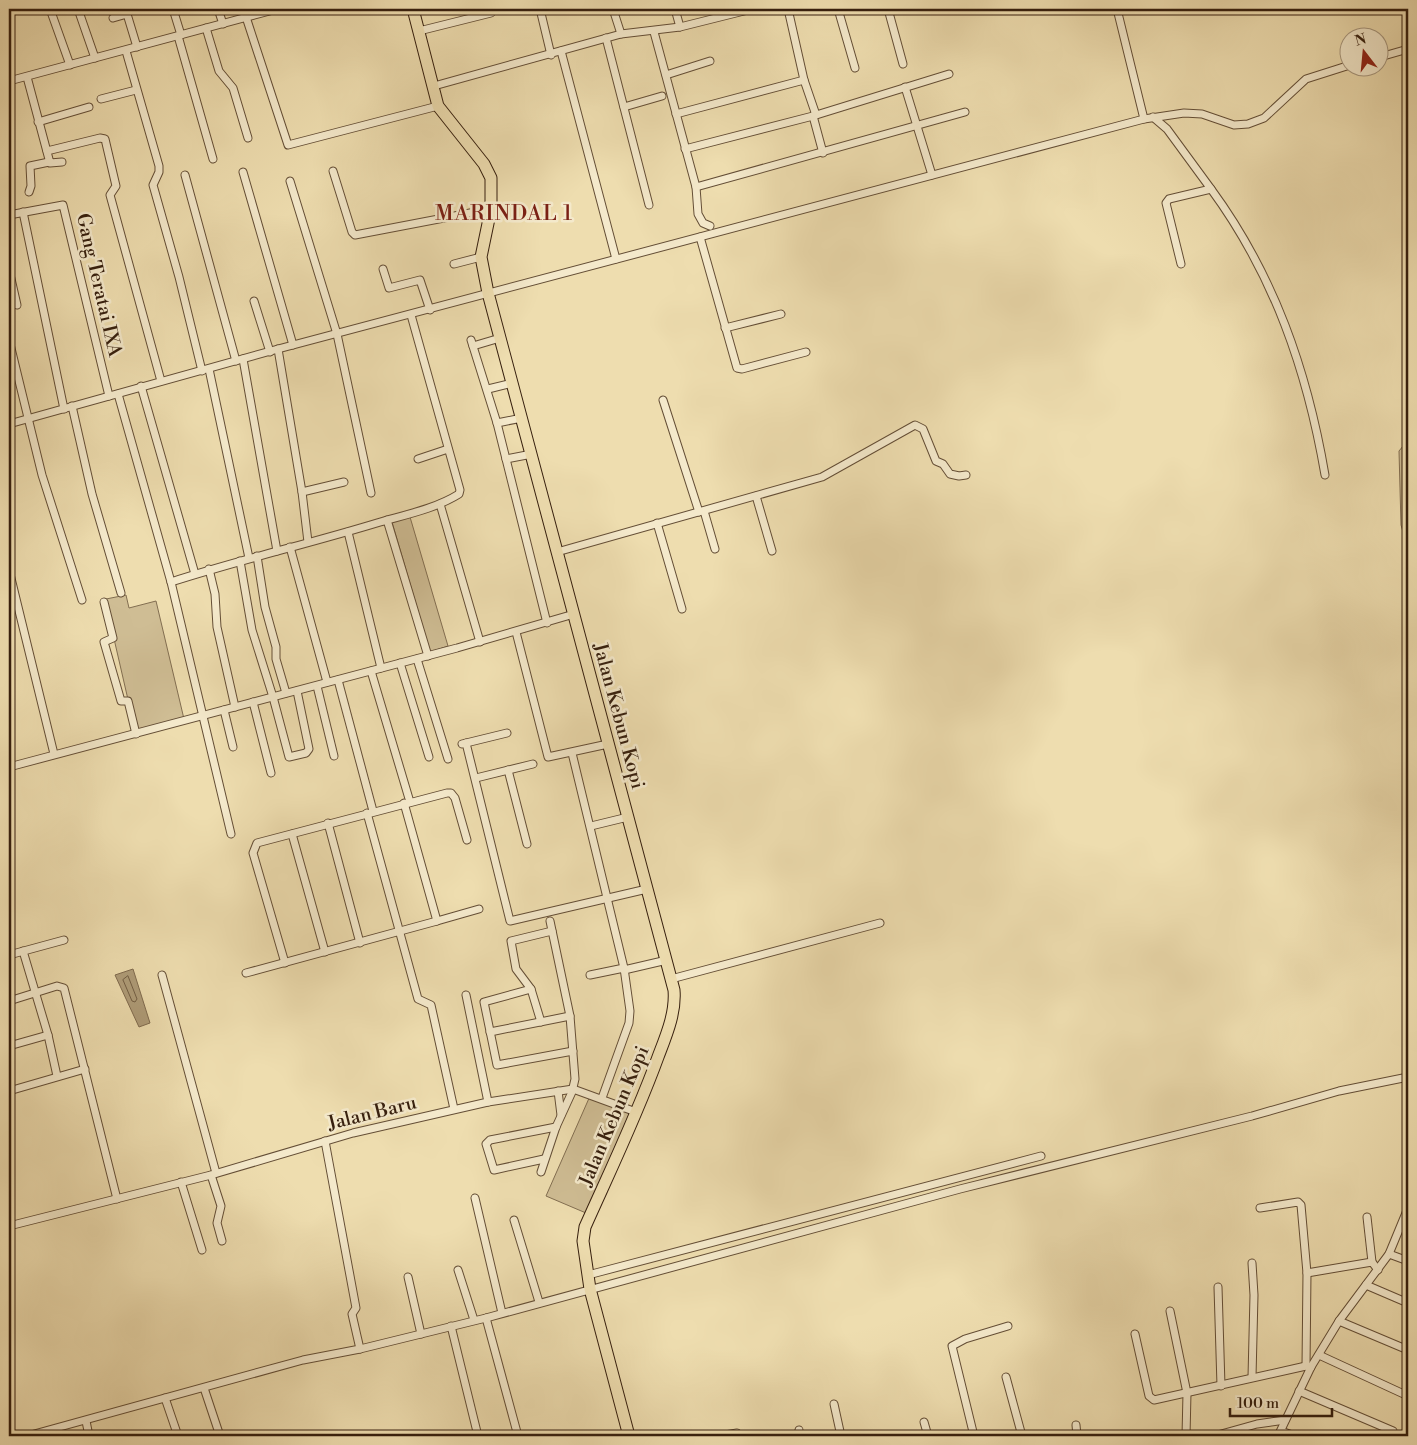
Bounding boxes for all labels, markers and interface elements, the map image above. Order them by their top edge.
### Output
north arrow [1340,28,1390,78]
text: N [1353,30,1368,51]
district label: MARINDAL 1 [435,201,573,227]
street label: Gang Teratai IXA [71,211,127,360]
street label: Jalan Kebun Kopi [588,639,650,792]
street label: Jalan Kebun Kopi [573,1042,654,1191]
street label: Jalan Baru [324,1090,419,1136]
scale bar [1230,1385,1332,1417]
text: 100 m [1237,1394,1279,1413]

